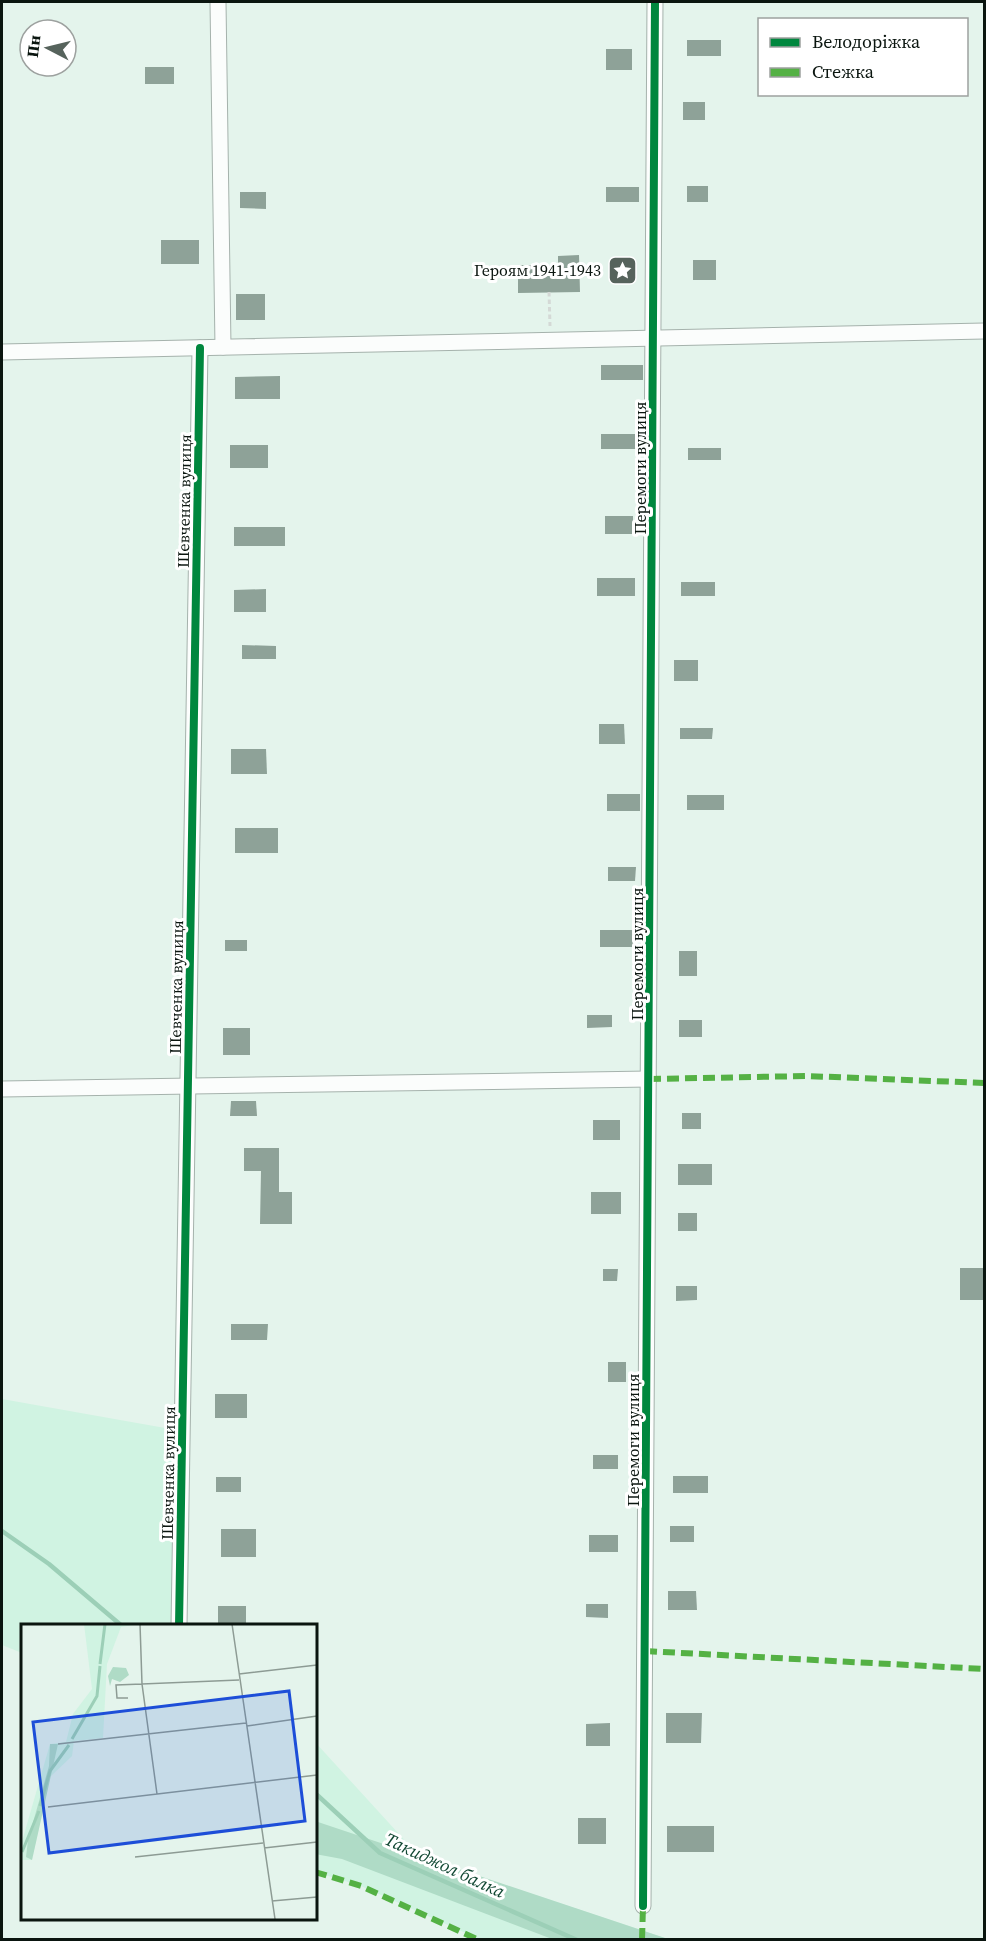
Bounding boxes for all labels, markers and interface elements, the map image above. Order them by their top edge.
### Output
north arrow [18,18,78,78]
legend [758,18,968,96]
text: Велодоріжка [812,29,921,54]
text: Пн [21,34,45,59]
text: Стежка [812,59,875,84]
place icon: Героям 1941-1943 [606,254,638,286]
place label: Героям 1941-1943 [474,259,601,281]
street label: Перемоги вулиця [629,402,651,534]
street label: Шевченка вулиця [172,434,196,568]
street label: Перемоги вулиця [626,888,648,1020]
street label: Шевченка вулиця [164,920,188,1054]
street label: Перемоги вулиця [622,1374,644,1506]
street label: Шевченка вулиця [156,1406,180,1540]
inset map [21,1624,316,1920]
water label: Такиджол балка [381,1826,510,1904]

